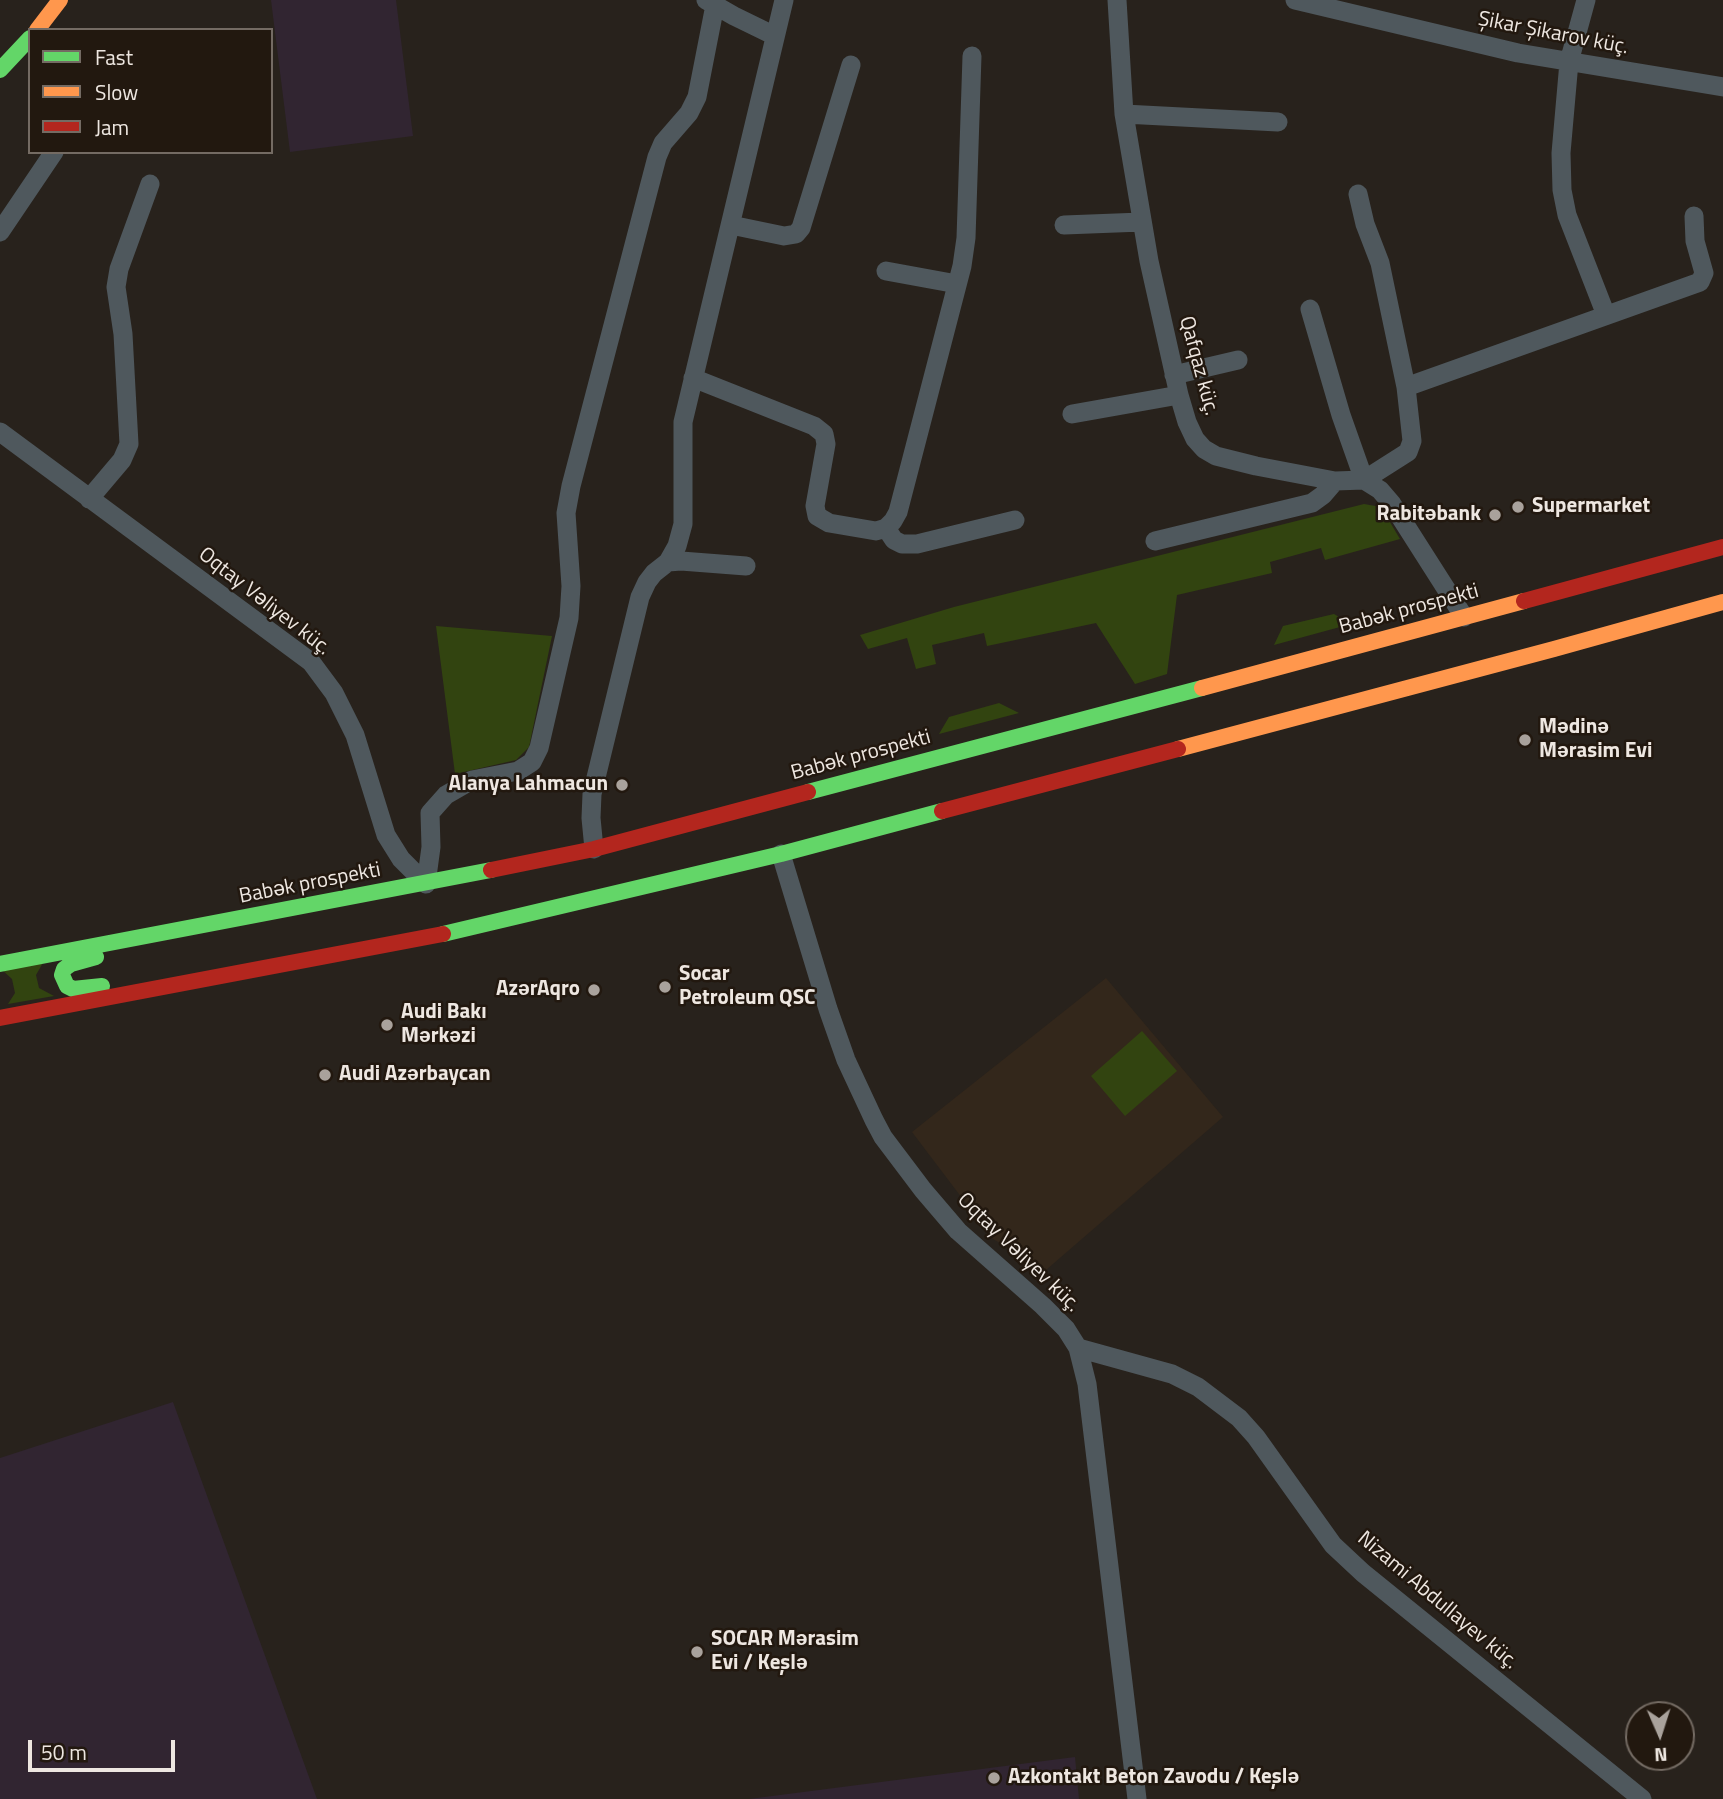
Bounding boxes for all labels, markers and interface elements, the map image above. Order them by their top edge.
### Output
street label: Şikar Şikarov küç. [1476,7,1630,61]
legend [28,28,273,154]
text: Fast [95,41,133,73]
text: Slow [95,76,138,108]
text: Jam [95,111,129,143]
street label: Qafqaz küç. [1173,314,1223,418]
place label: Supermarket [1532,494,1650,520]
marker: Supermarket [1510,499,1526,515]
place label: Rabitəbank [1377,502,1481,528]
marker: Rabitəbank [1487,507,1503,523]
street label: Oqtay Vəliyev küç. [193,543,335,661]
street label: Babək prospekti [1336,579,1482,641]
place label: Mədinə Mərasim Evi [1539,715,1652,765]
street label: Babək prospekti [788,725,934,787]
marker: Mədinə Mərasim Evi [1517,732,1533,748]
place label: Alanya Lahmacun [449,772,608,798]
marker: Alanya Lahmacun [614,777,630,793]
street label: Babək prospekti [237,858,383,910]
place label: Socar Petroleum QSC [679,962,815,1012]
place label: AzərAqro [496,977,580,1003]
marker: Socar Petroleum QSC [657,979,673,995]
marker: AzərAqro [586,982,602,998]
place label: Audi Bakı Mərkəzi [401,1000,487,1050]
marker: Audi Bakı Mərkəzi [379,1017,395,1033]
place label: Audi Azərbaycan [339,1062,491,1088]
marker: Audi Azərbaycan [317,1067,333,1083]
street label: Oqtay Vəliyev küç. [951,1188,1085,1318]
street label: Nizami Abdullayev küç. [1352,1527,1522,1675]
place label: SOCAR Mərasim Evi / Keşlə [711,1627,859,1677]
marker: SOCAR Mərasim Evi / Keşlə [689,1644,705,1660]
north arrow [1625,1701,1695,1771]
scale bar [32,1726,178,1770]
text: 50 m [41,1736,87,1768]
text: N [1654,1741,1668,1770]
place label: Azkontakt Beton Zavodu / Keşlə [1008,1765,1299,1791]
marker: Azkontakt Beton Zavodu / Keşlə [986,1770,1002,1786]

